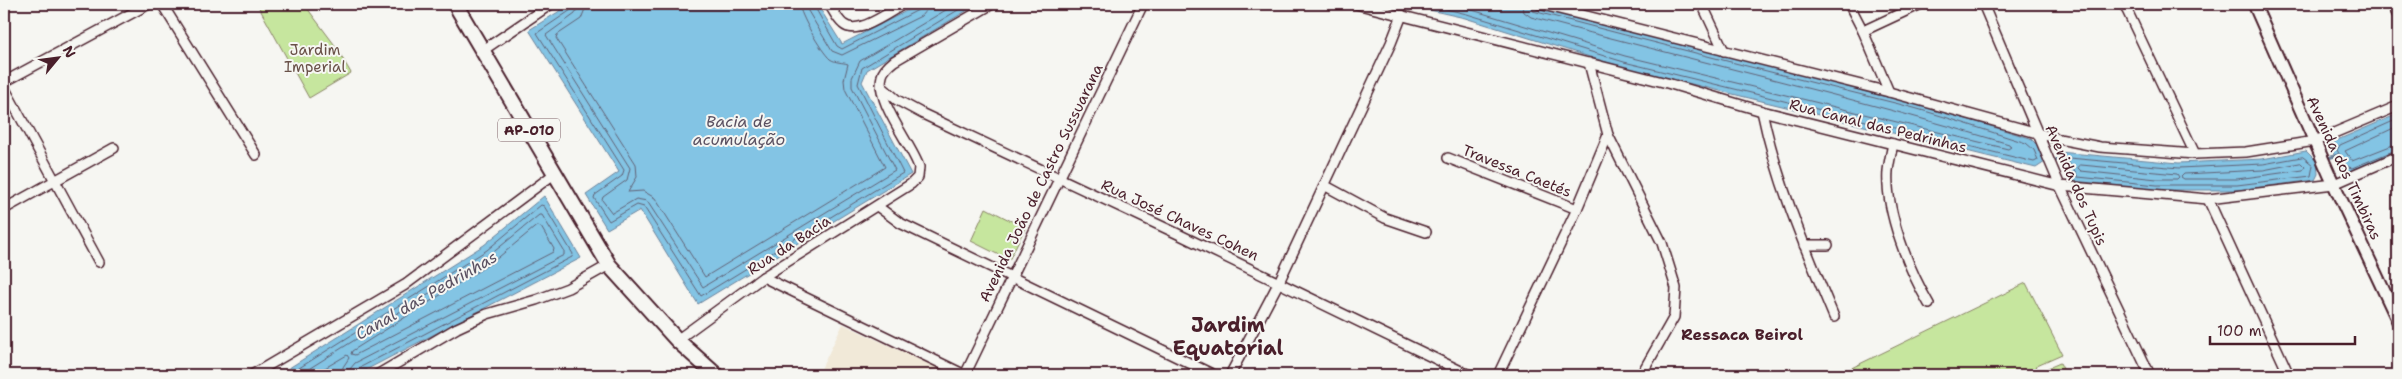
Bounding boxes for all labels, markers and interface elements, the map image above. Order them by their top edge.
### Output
north arrow [32,32,82,82]
park label: Jardim Imperial [284,40,346,77]
text: N [59,42,80,61]
street label: Avenida João de Castro Sussuarana [974,60,1108,305]
street label: Avenida dos Timbiras [2302,93,2386,243]
street label: Rua Canal das Pedrinhas [1787,94,1969,158]
water label: Bacia de acumulação [693,111,785,150]
road number: AP-010 [498,118,560,142]
street label: Avenida dos Tupis [2040,121,2112,249]
street label: Travessa Caetés [1459,140,1575,202]
street label: Rua José Chaves Cohen [1098,175,1262,265]
street label: Rua da Bacia [744,210,835,279]
water label: Canal das Pedrinhas [352,246,501,345]
district label: Jardim Equatorial [1172,312,1284,361]
scale bar [2210,314,2354,346]
text: 100 m [2217,321,2262,341]
district label: Ressaca Beirol [1681,324,1803,345]

